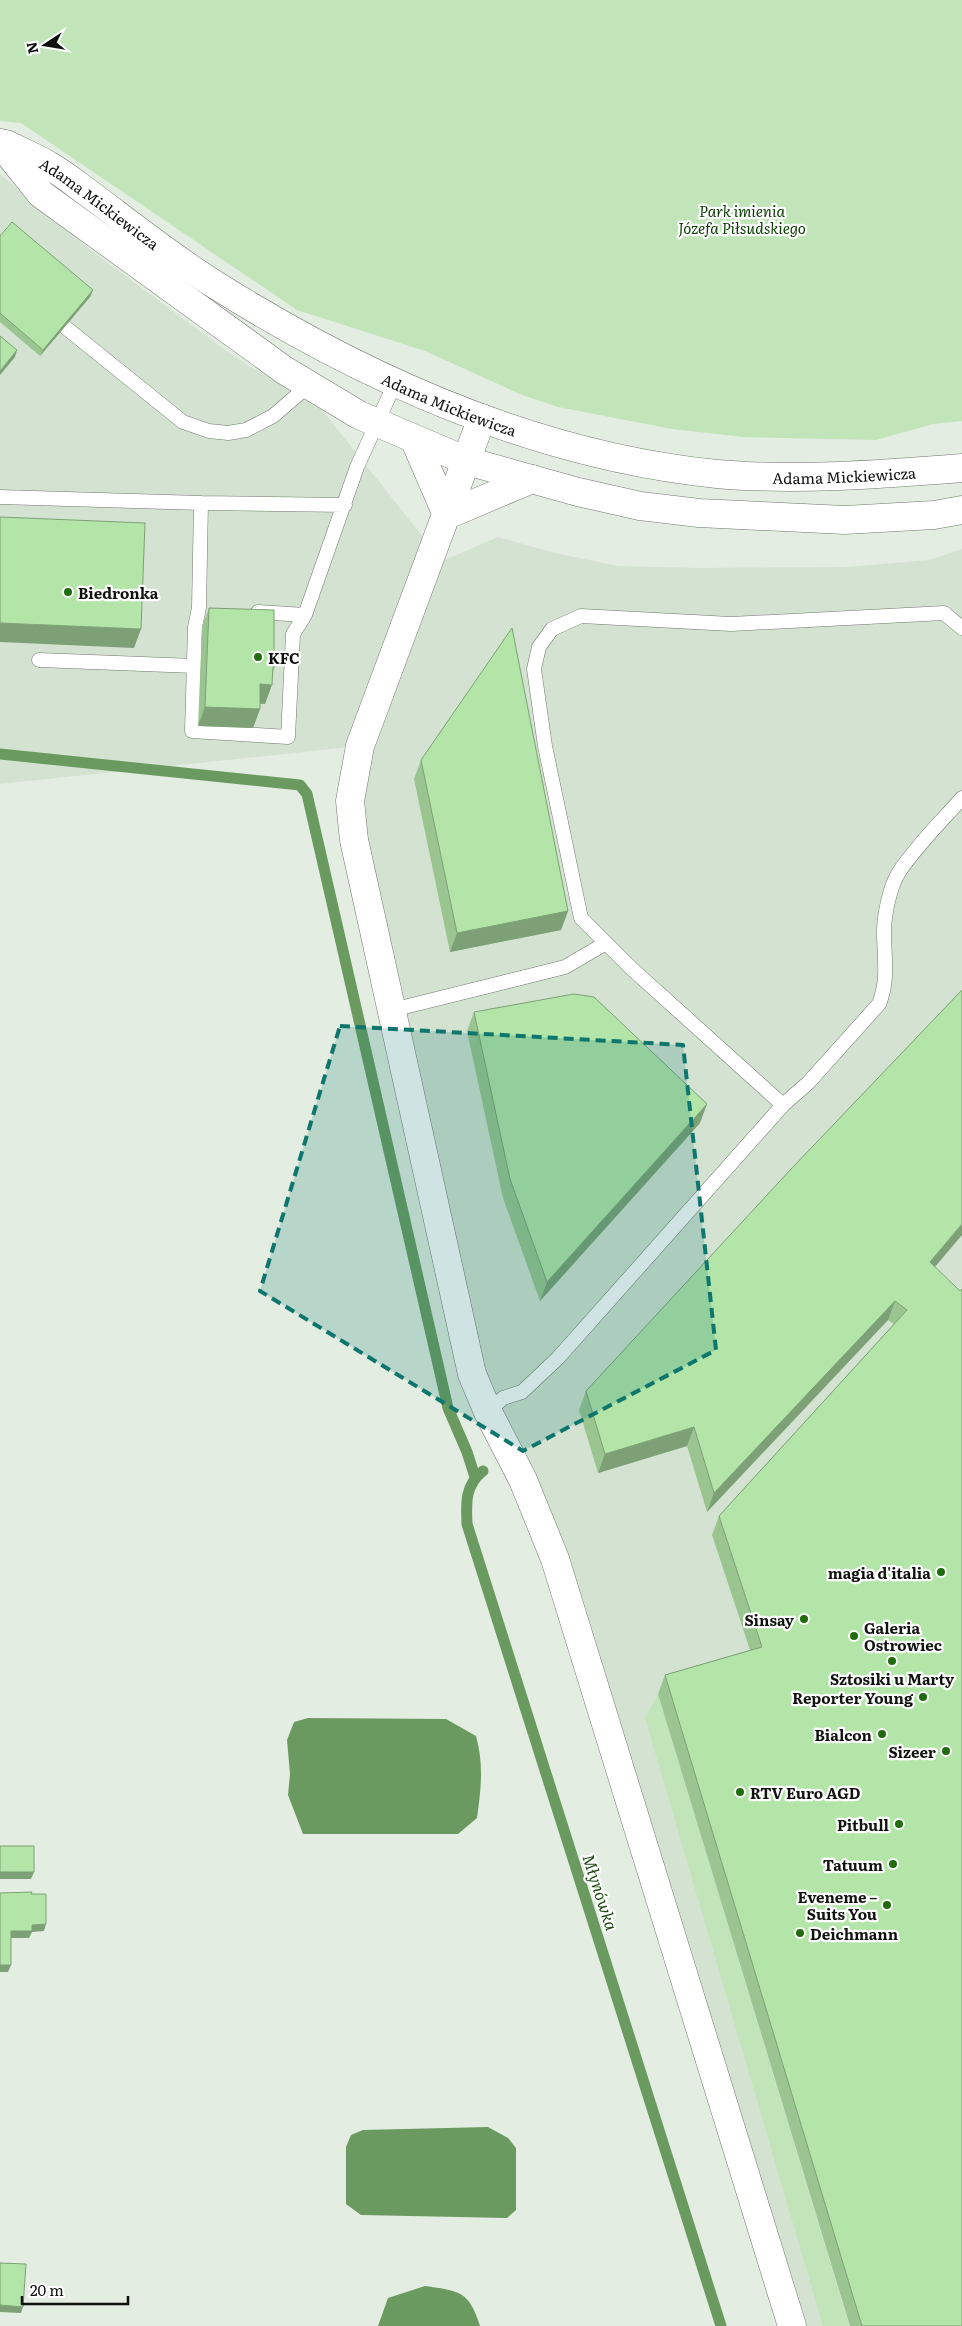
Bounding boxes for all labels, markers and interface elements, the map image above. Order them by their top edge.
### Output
north arrow [20,20,70,70]
text: N [20,40,42,56]
street label: Adama Mickiewicza [35,151,165,255]
park label: Park imienia Józefa Piłsudskiego [678,199,806,239]
street label: Adama Mickiewicza [378,366,521,441]
street label: Adama Mickiewicza [772,460,918,488]
place label: Biedronka [78,581,159,604]
marker: Biedronka [62,586,74,598]
place label: KFC [268,646,300,669]
marker: KFC [252,651,264,663]
place label: magia d'italia [828,1561,931,1584]
marker: magia d'italia [935,1566,947,1578]
place label: Sinsay [744,1608,795,1631]
marker: Sinsay [798,1613,810,1625]
place label: Galeria Ostrowiec [864,1616,942,1656]
marker: Galeria Ostrowiec [848,1630,860,1642]
marker: Sztosiki u Marty [886,1655,898,1667]
place label: Sztosiki u Marty [830,1667,955,1690]
place label: Reporter Young [792,1686,914,1709]
marker: Reporter Young [917,1691,929,1703]
place label: Bialcon [814,1723,873,1746]
marker: Bialcon [876,1728,888,1740]
place label: Sizeer [888,1740,936,1763]
marker: Sizeer [940,1745,952,1757]
place label: RTV Euro AGD [750,1781,861,1804]
marker: RTV Euro AGD [734,1786,746,1798]
place label: Pitbull [837,1813,890,1836]
marker: Pitbull [893,1818,905,1830]
water label: Młynówka [577,1851,625,1934]
place label: Tatuum [823,1853,883,1876]
marker: Tatuum [887,1858,899,1870]
place label: Eveneme – Suits You [797,1885,877,1925]
marker: Eveneme – Suits You [881,1899,893,1911]
place label: Deichmann [810,1922,899,1945]
marker: Deichmann [794,1927,806,1939]
scale bar [22,2274,129,2306]
text: 20 m [30,2278,64,2301]

